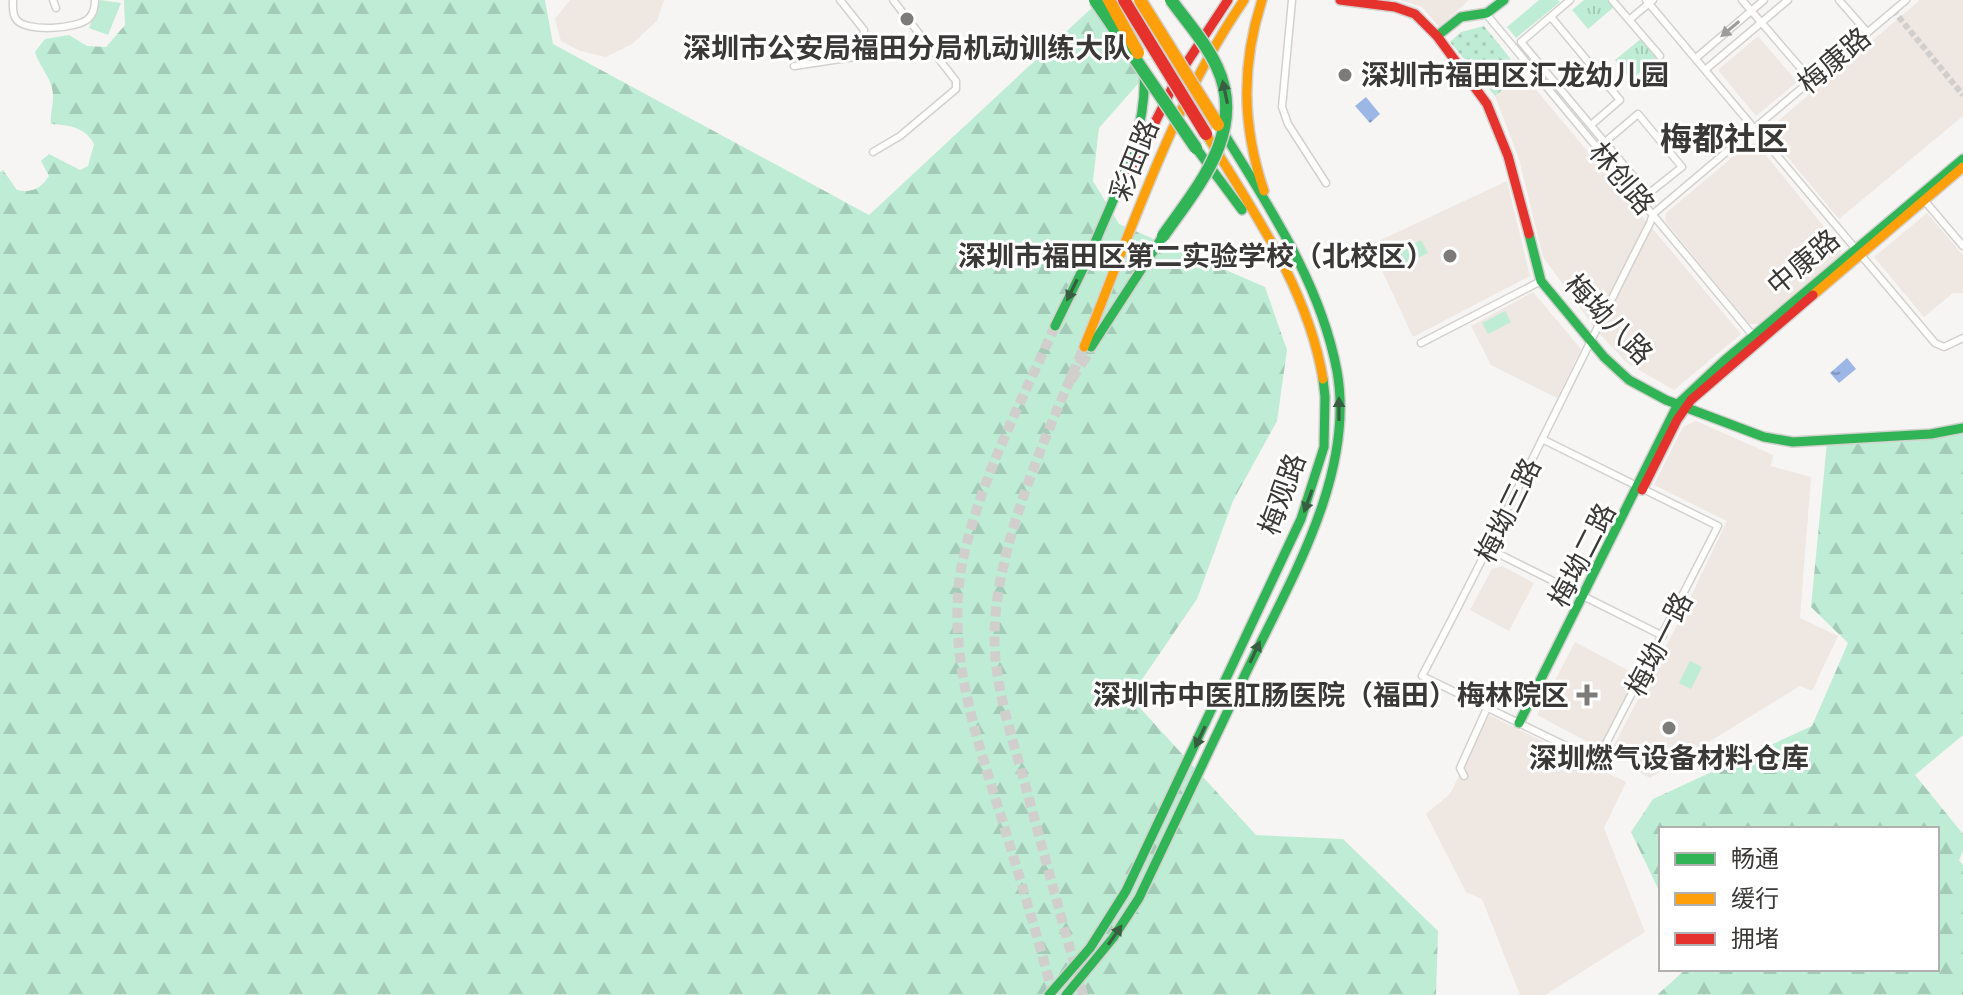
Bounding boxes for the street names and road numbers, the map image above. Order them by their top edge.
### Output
street label: 梅康路 [1792,21,1878,101]
street label: 彩田路 [1103,115,1166,206]
street label: 林创路 [1581,136,1661,222]
street label: 中康路 [1761,223,1847,303]
street label: 梅坳八路 [1557,268,1659,372]
street label: 梅观路 [1253,449,1313,540]
street label: 梅坳三路 [1469,453,1549,568]
street label: 梅坳二路 [1542,498,1623,613]
street label: 梅坳一路 [1619,587,1700,702]

